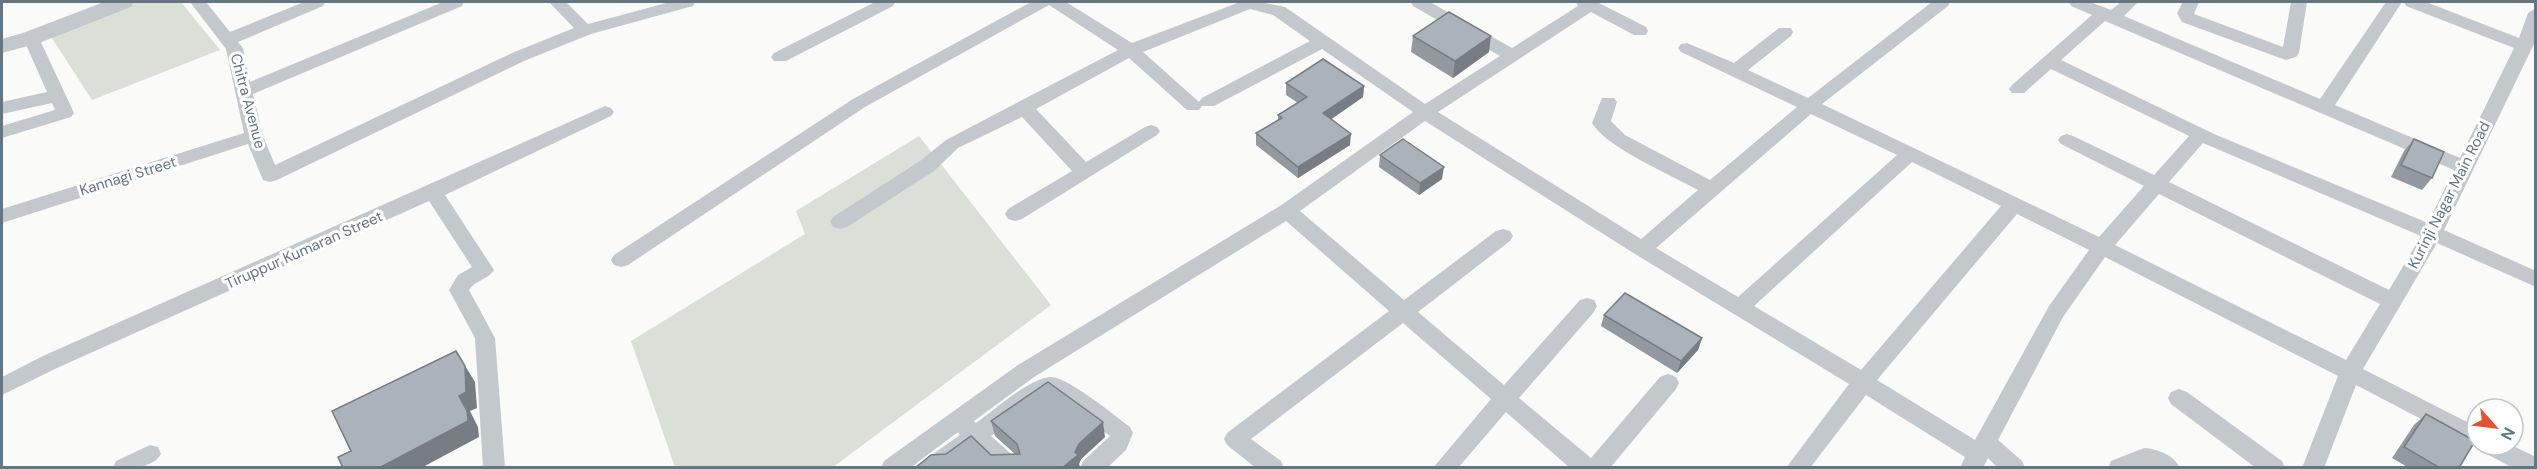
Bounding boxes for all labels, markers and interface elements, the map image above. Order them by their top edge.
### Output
street label: Chitra Avenue [226,51,270,151]
street label: Kurinji Nagar Main Road [2403,118,2495,272]
street label: Kannagi Street [77,152,179,200]
street label: Tiruppur Kumaran Street [222,206,386,294]
north arrow [2465,397,2525,457]
text: N [2496,424,2520,444]

